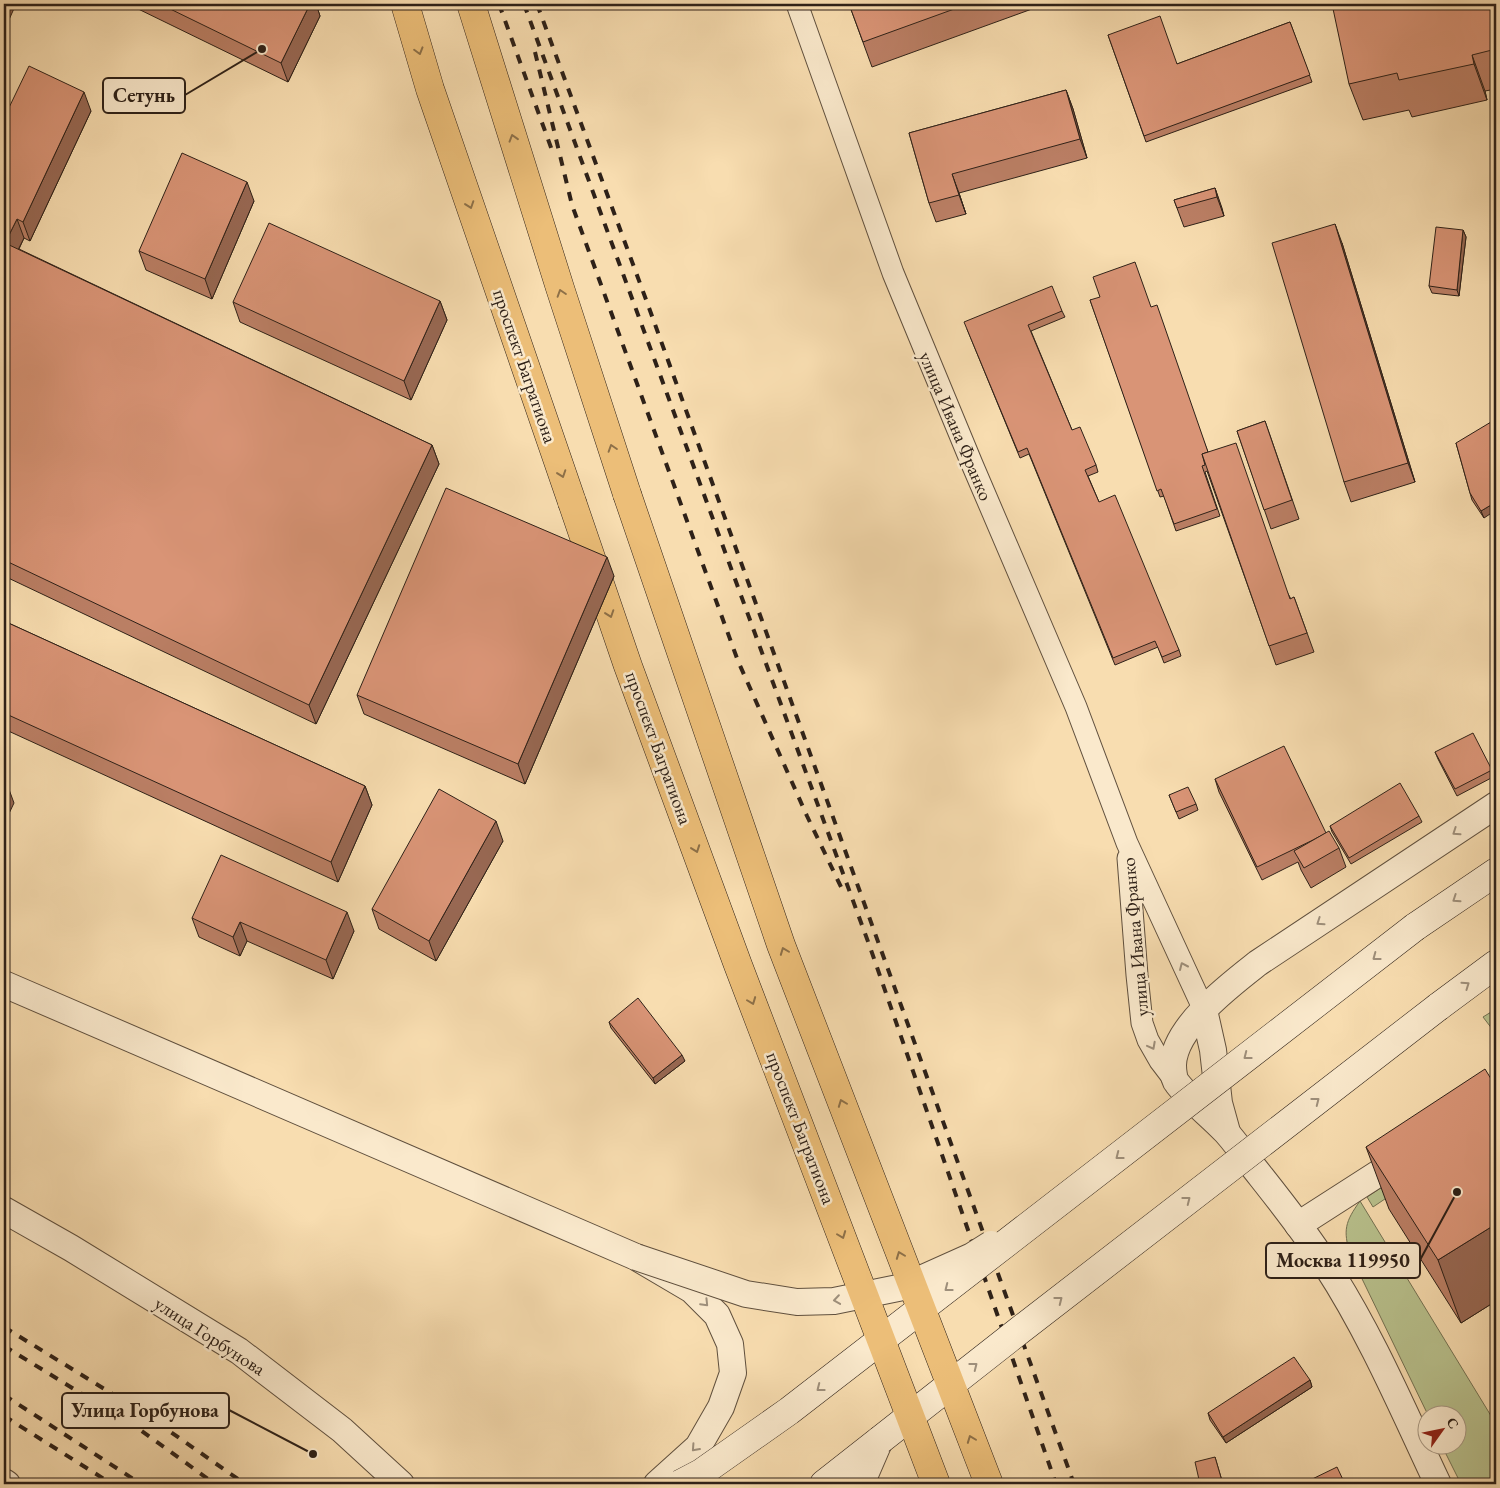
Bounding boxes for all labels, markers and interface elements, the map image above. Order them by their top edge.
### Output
one-way arrow [413,46,424,55]
callout: Сетунь [103,78,185,113]
text: Сетунь [113,82,175,108]
one-way arrow [508,134,518,143]
one-way arrow [464,200,474,209]
street label: проспект Багратиона [487,286,563,447]
one-way arrow [557,289,567,298]
street label: улица Ивана Франко [913,348,999,504]
one-way arrow [607,444,617,452]
one-way arrow [557,470,567,478]
one-way arrow [605,609,615,618]
street label: проспект Багратиона [620,668,698,828]
one-way arrow [1452,826,1461,835]
one-way arrow [690,844,700,853]
street label: улица Ивана Франко [1116,856,1154,1018]
one-way arrow [1452,893,1462,902]
one-way arrow [1317,916,1326,925]
one-way arrow [780,947,790,956]
one-way arrow [1373,951,1382,959]
one-way arrow [1179,962,1190,971]
one-way arrow [1461,982,1470,991]
one-way arrow [746,997,756,1005]
one-way arrow [1146,1041,1156,1050]
street label: проспект Багратиона [760,1048,842,1208]
one-way arrow [1244,1050,1253,1059]
one-way arrow [1310,1098,1320,1107]
one-way arrow [838,1099,848,1108]
one-way arrow [1116,1150,1125,1158]
one-way arrow [1181,1198,1190,1206]
one-way arrow [835,1230,846,1239]
callout: Москва 119950 [1266,1243,1420,1278]
text: Москва 119950 [1276,1247,1410,1273]
one-way arrow [896,1251,906,1259]
one-way arrow [945,1283,954,1291]
street label: улица Горбунова [150,1291,271,1381]
one-way arrow [833,1294,841,1305]
one-way arrow [1053,1297,1063,1306]
one-way arrow [699,1298,708,1307]
one-way arrow [968,1364,977,1372]
one-way arrow [817,1382,826,1390]
callout: Улица Горбунова [62,1393,229,1428]
text: Улица Горбунова [70,1397,219,1423]
north arrow [1418,1406,1468,1456]
text: С [1443,1414,1463,1432]
one-way arrow [967,1435,978,1444]
one-way arrow [692,1443,701,1452]

